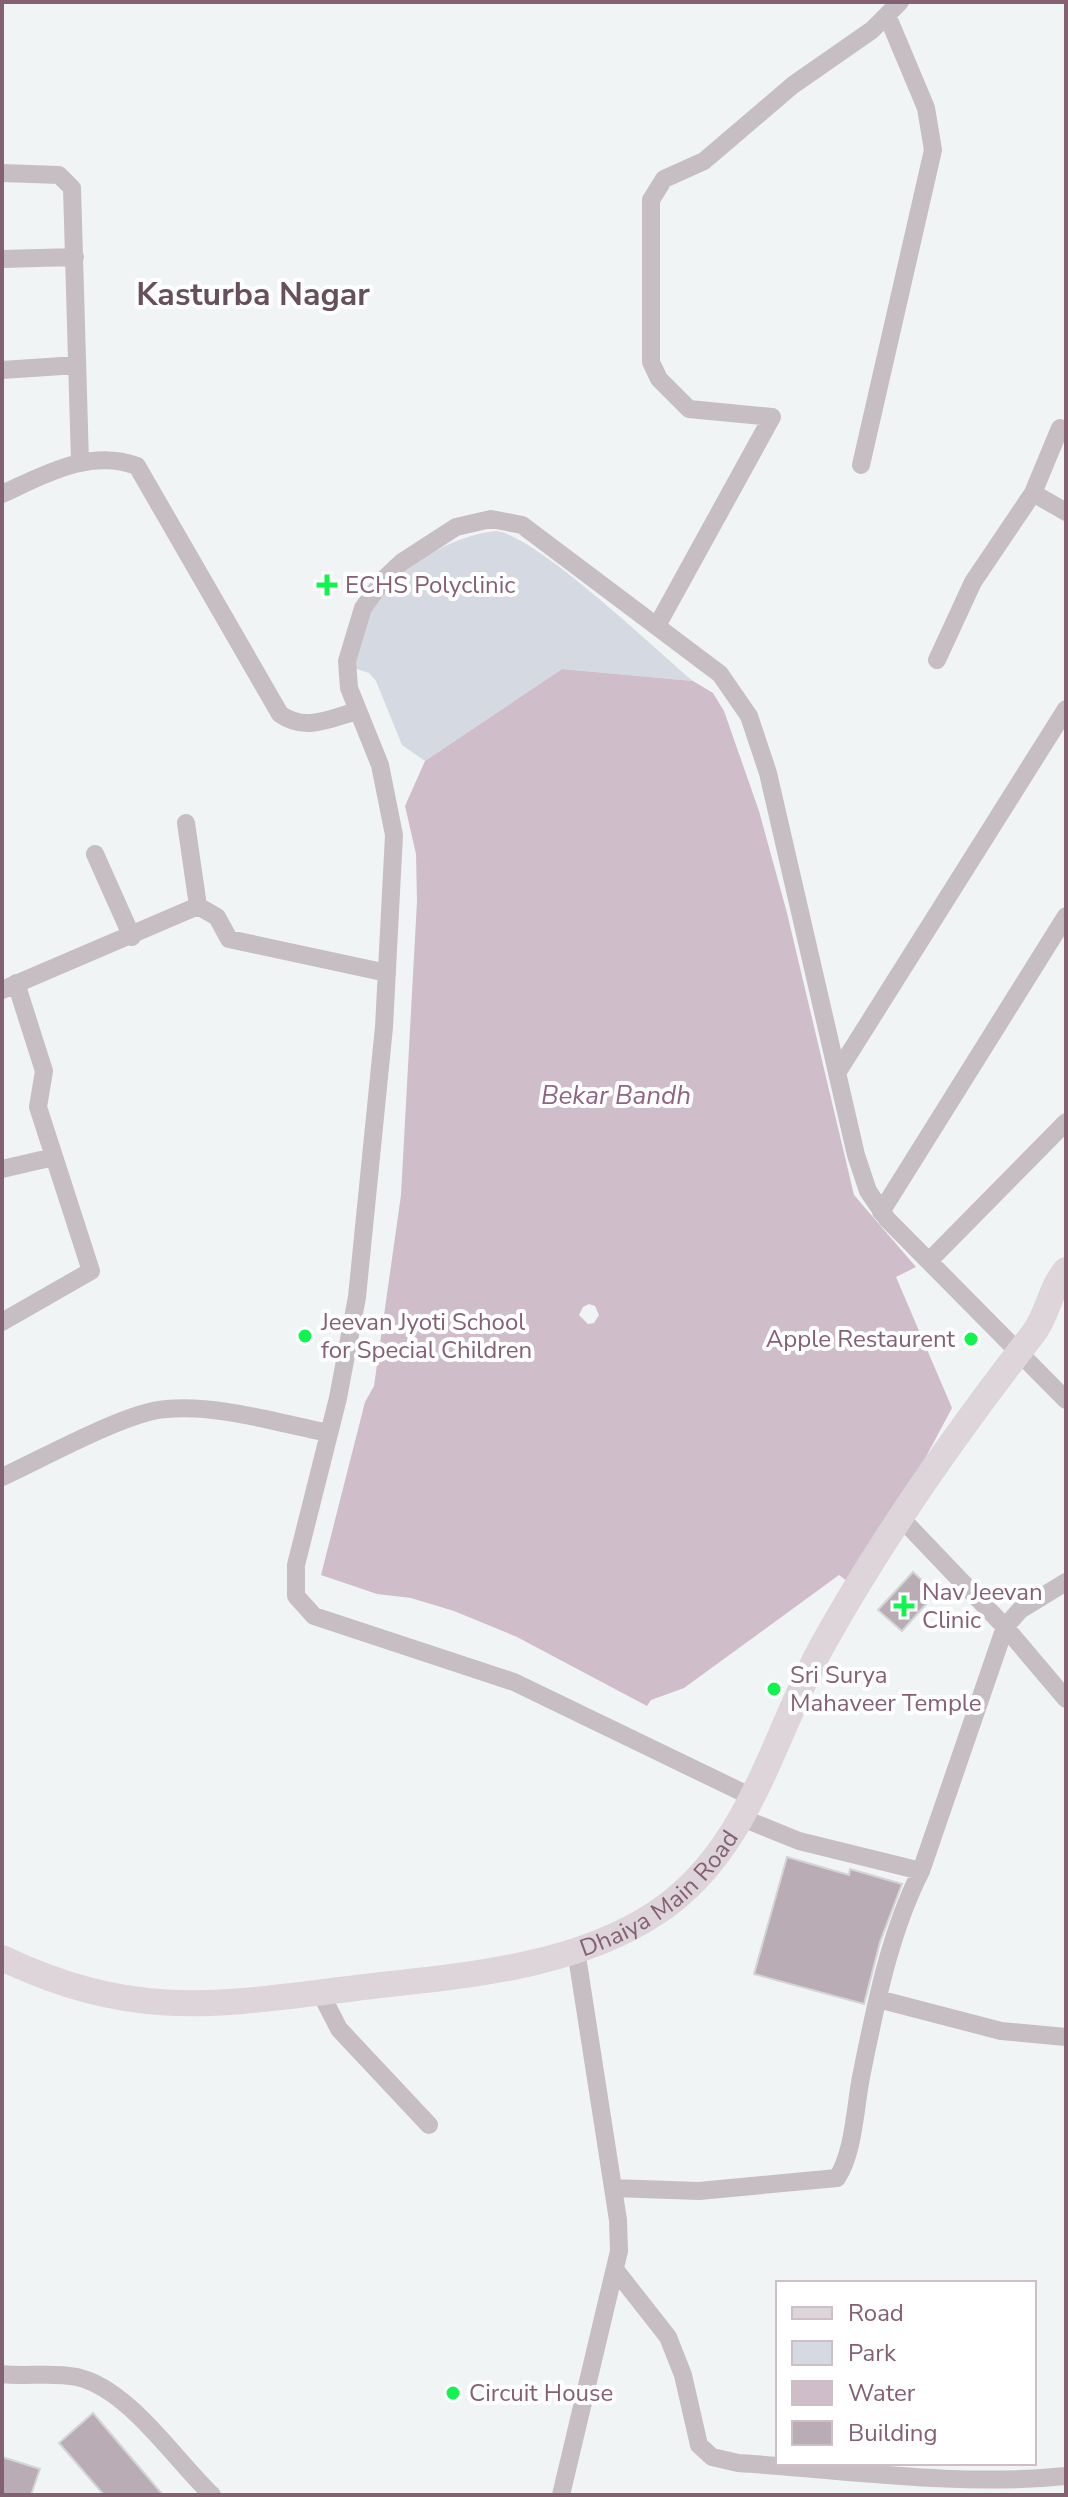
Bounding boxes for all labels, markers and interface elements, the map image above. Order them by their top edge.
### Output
district label: Kasturba Nagar [136,273,370,316]
place label: ECHS Polyclinic [345,569,515,601]
marker: ECHS Polyclinic [316,574,338,596]
water label: Bekar Bandh [541,1078,691,1113]
place label: Jeevan Jyoti School for Special Children [320,1306,532,1366]
place label: Apple Restaurent [766,1323,956,1355]
marker: Jeevan Jyoti School for Special Children [296,1327,314,1345]
marker: Apple Restaurent [962,1330,980,1348]
place label: Nav Jeevan Clinic [922,1576,1043,1636]
marker: Nav Jeevan Clinic [893,1595,915,1617]
place label: Sri Surya Mahaveer Temple [790,1659,982,1719]
marker: Sri Surya Mahaveer Temple [765,1680,783,1698]
street label: Dhaiya Main Road [575,1824,746,1964]
legend [776,2281,1036,2465]
text: Road [848,2297,904,2329]
text: Park [848,2337,897,2369]
place label: Circuit House [469,2377,613,2409]
text: Water [848,2377,916,2409]
marker: Circuit House [444,2384,462,2402]
text: Building [848,2417,938,2449]

